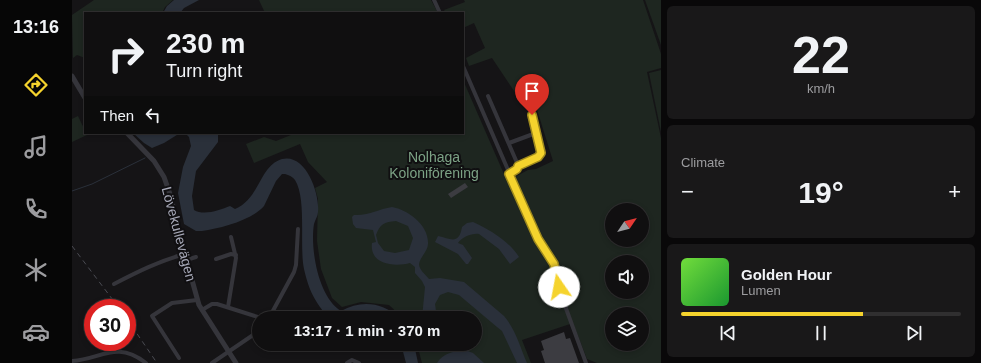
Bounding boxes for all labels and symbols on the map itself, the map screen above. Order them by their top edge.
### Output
pin [515,74,549,115]
park label: Nolhaga Koloniförening [389,149,479,181]
street label: Lövekullevägen [159,185,199,283]
north arrow [605,203,649,247]
position arrow [538,266,580,308]
speed limit sign: 30 [84,299,136,351]

